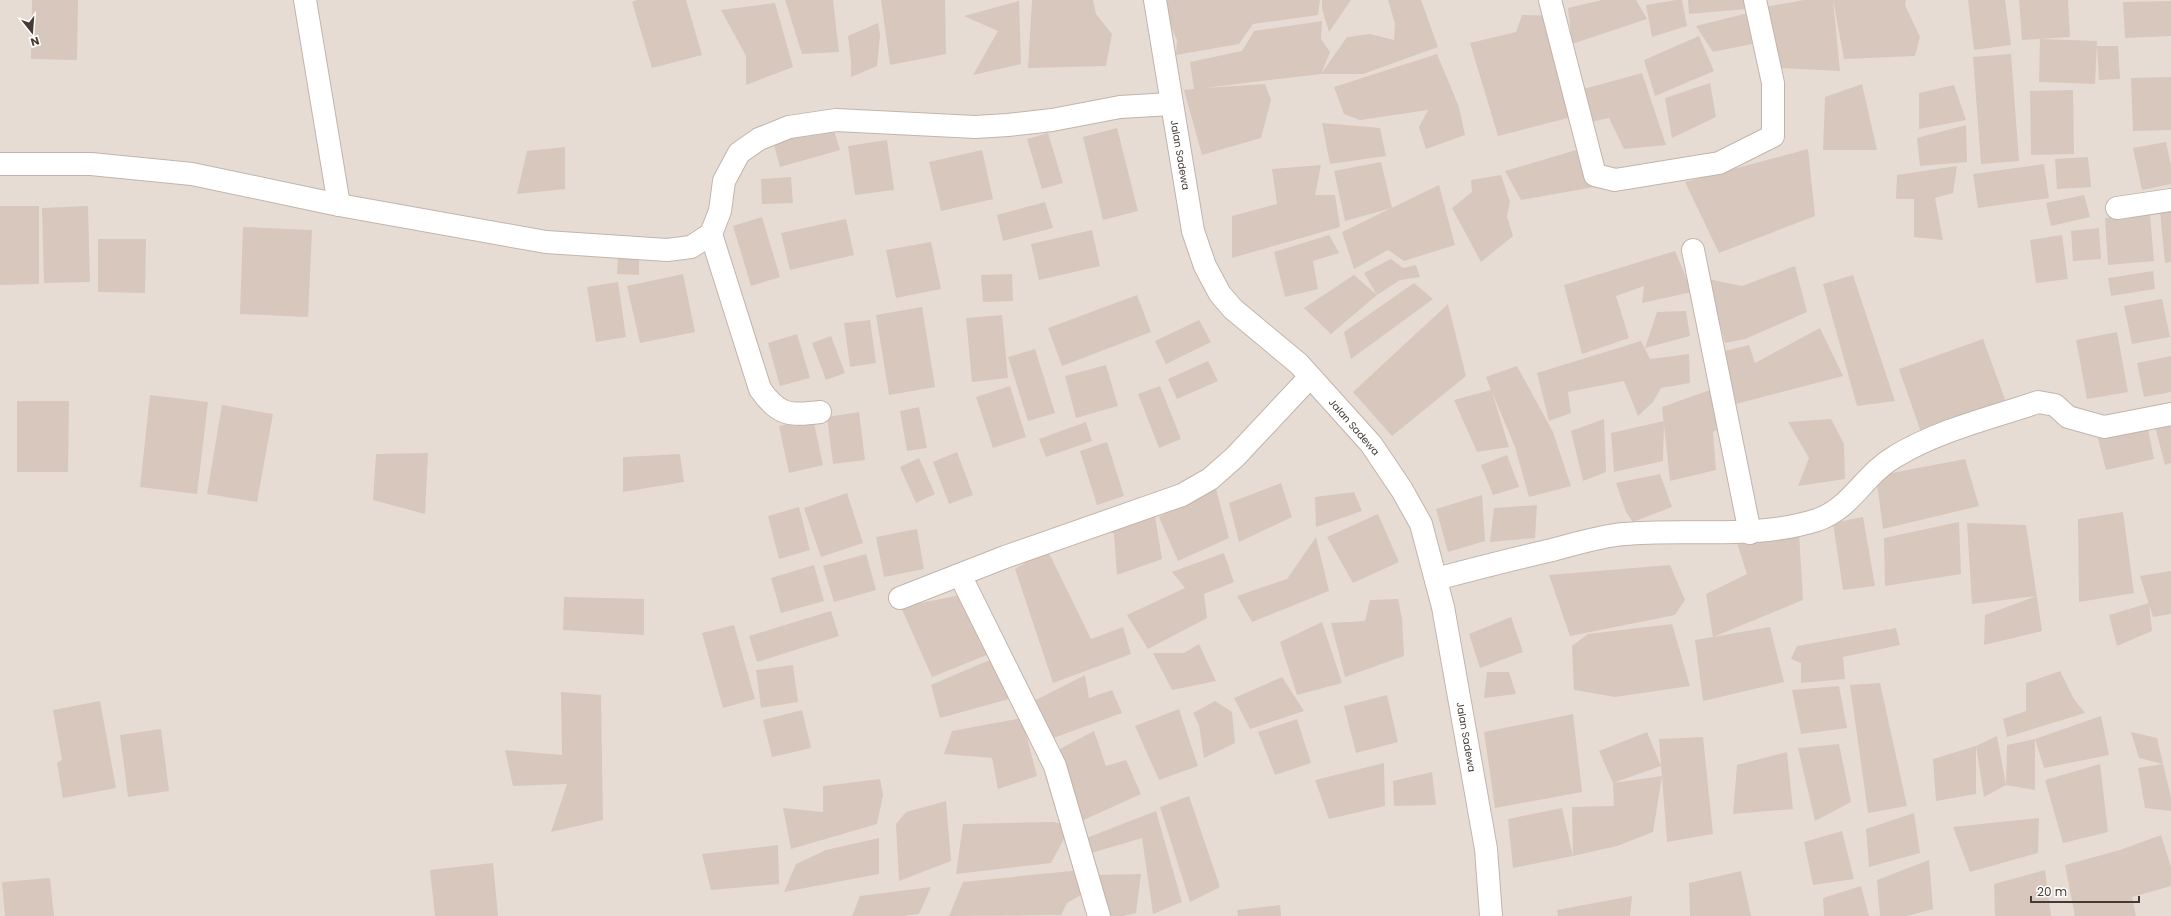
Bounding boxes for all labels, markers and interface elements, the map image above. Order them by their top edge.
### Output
north arrow [12,12,52,52]
text: N [29,33,41,50]
street label: Jalan Sadewa [1166,119,1194,191]
street label: Jalan Sadewa [1325,395,1383,459]
street label: Jalan Sadewa [1452,701,1480,773]
scale bar [2031,878,2139,904]
text: 20 m [2037,883,2067,900]

